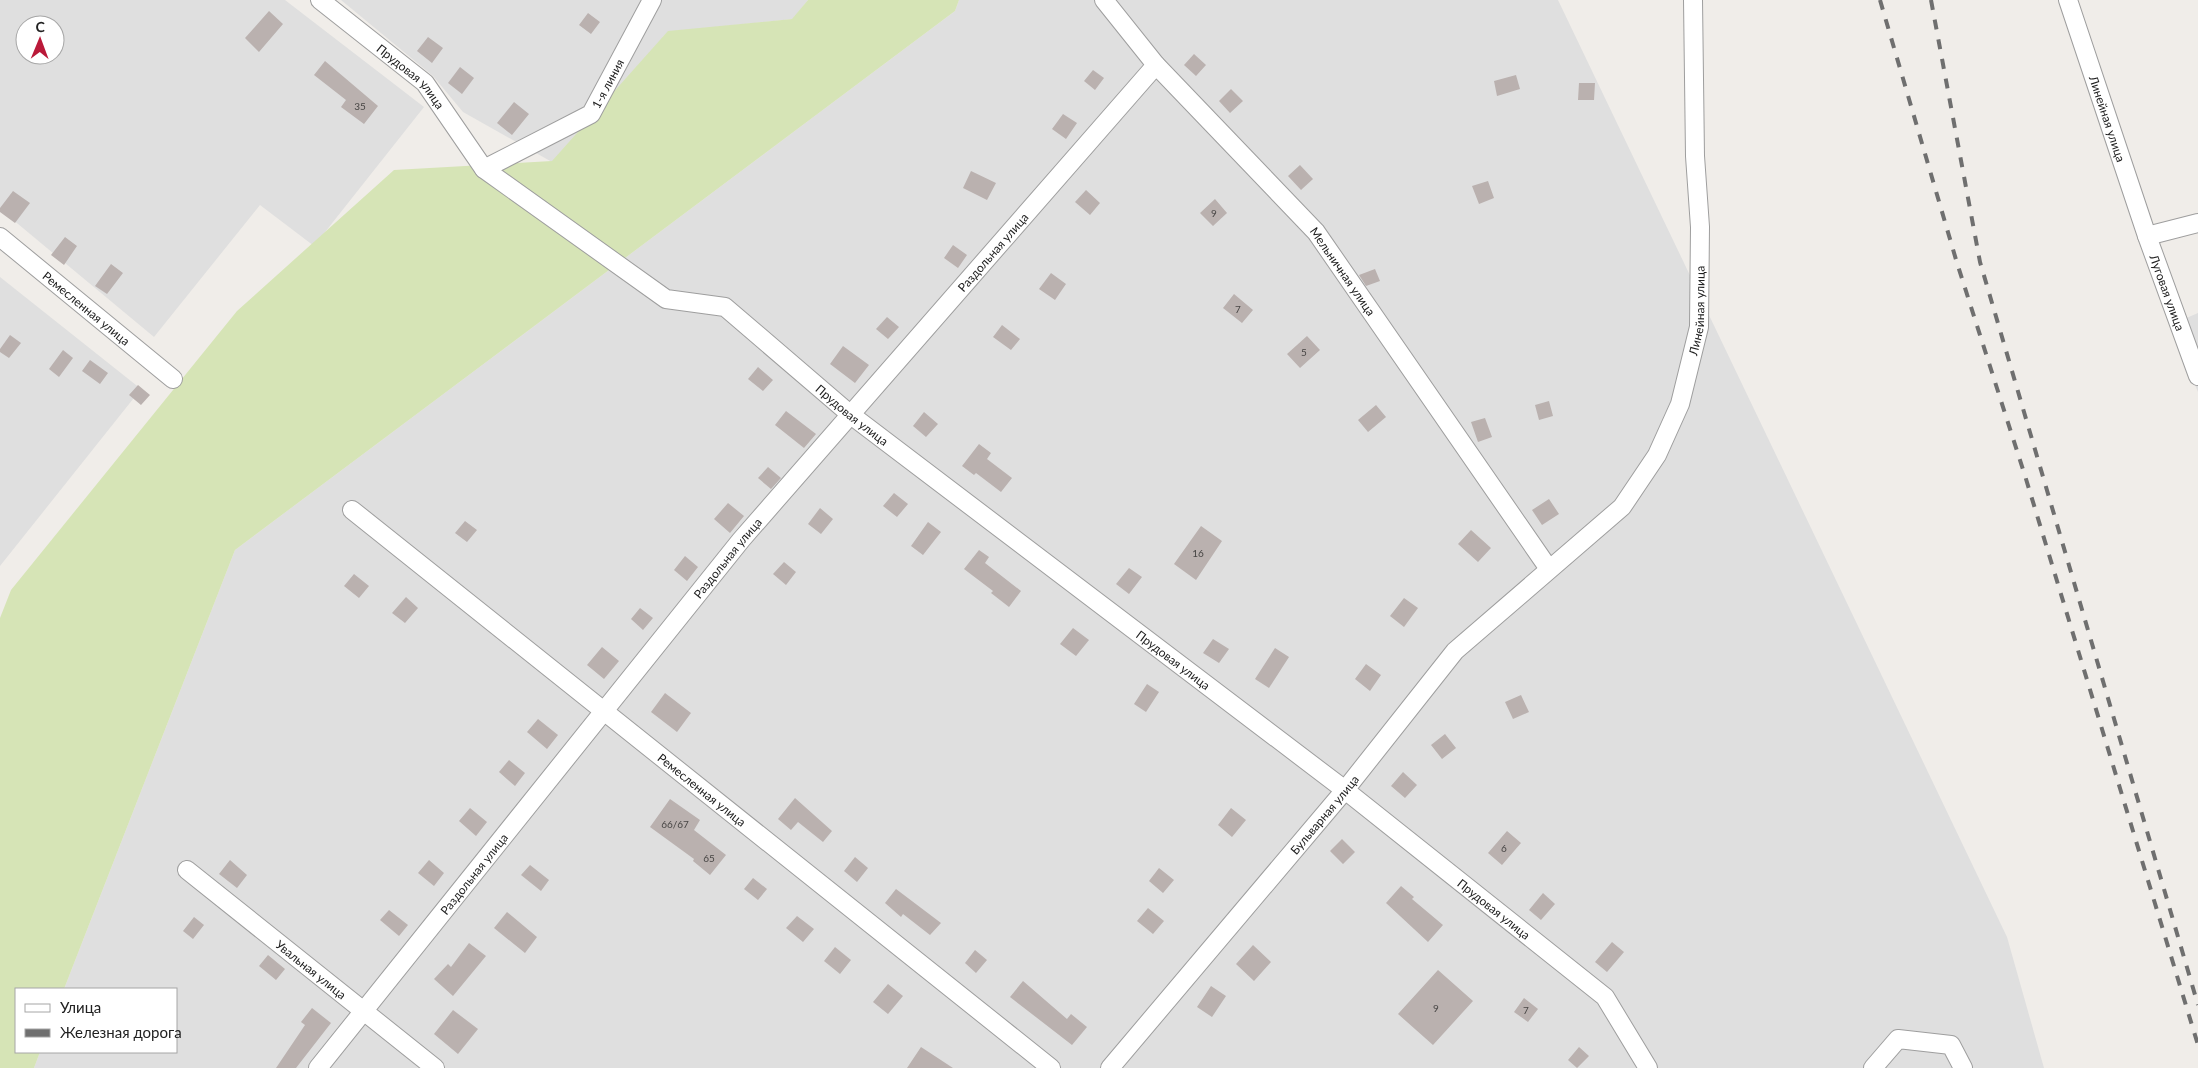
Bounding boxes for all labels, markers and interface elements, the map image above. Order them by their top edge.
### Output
north arrow [15,15,65,65]
text: С [35,18,46,35]
street label: Прудовая улица [374,40,448,112]
street label: 1-я линия [588,56,627,111]
street label: Линейная улица [2086,72,2129,164]
house number: 35 [354,100,366,112]
house number: 9 [1211,207,1217,219]
street label: Раздольная улица [954,210,1031,294]
street label: Мельничная улица [1307,224,1379,318]
street label: Луговая улица [2147,251,2188,333]
street label: Линейная улица [1685,266,1707,358]
street label: Ремесленная улица [40,268,133,348]
house number: 7 [1235,303,1241,315]
house number: 5 [1301,346,1307,358]
street label: Прудовая улица [813,381,892,448]
street label: Раздольная улица [690,515,765,601]
house number: 16 [1192,547,1204,559]
street label: Прудовая улица [1133,627,1213,693]
street label: Ремесленная улица [655,750,749,829]
street label: Бульварная улица [1287,772,1362,857]
house number: 66/67 [661,818,689,830]
street label: Раздольная улица [437,830,511,917]
house number: 6 [1501,842,1507,854]
house number: 65 [703,852,715,864]
street label: Прудовая улица [1455,875,1533,942]
street label: Увальная улица [273,937,350,1002]
legend [15,988,178,1053]
text: Улица [60,998,101,1016]
house number: 9 [1433,1002,1439,1014]
house number: 7 [1523,1004,1529,1016]
text: Железная дорога [60,1023,182,1041]

